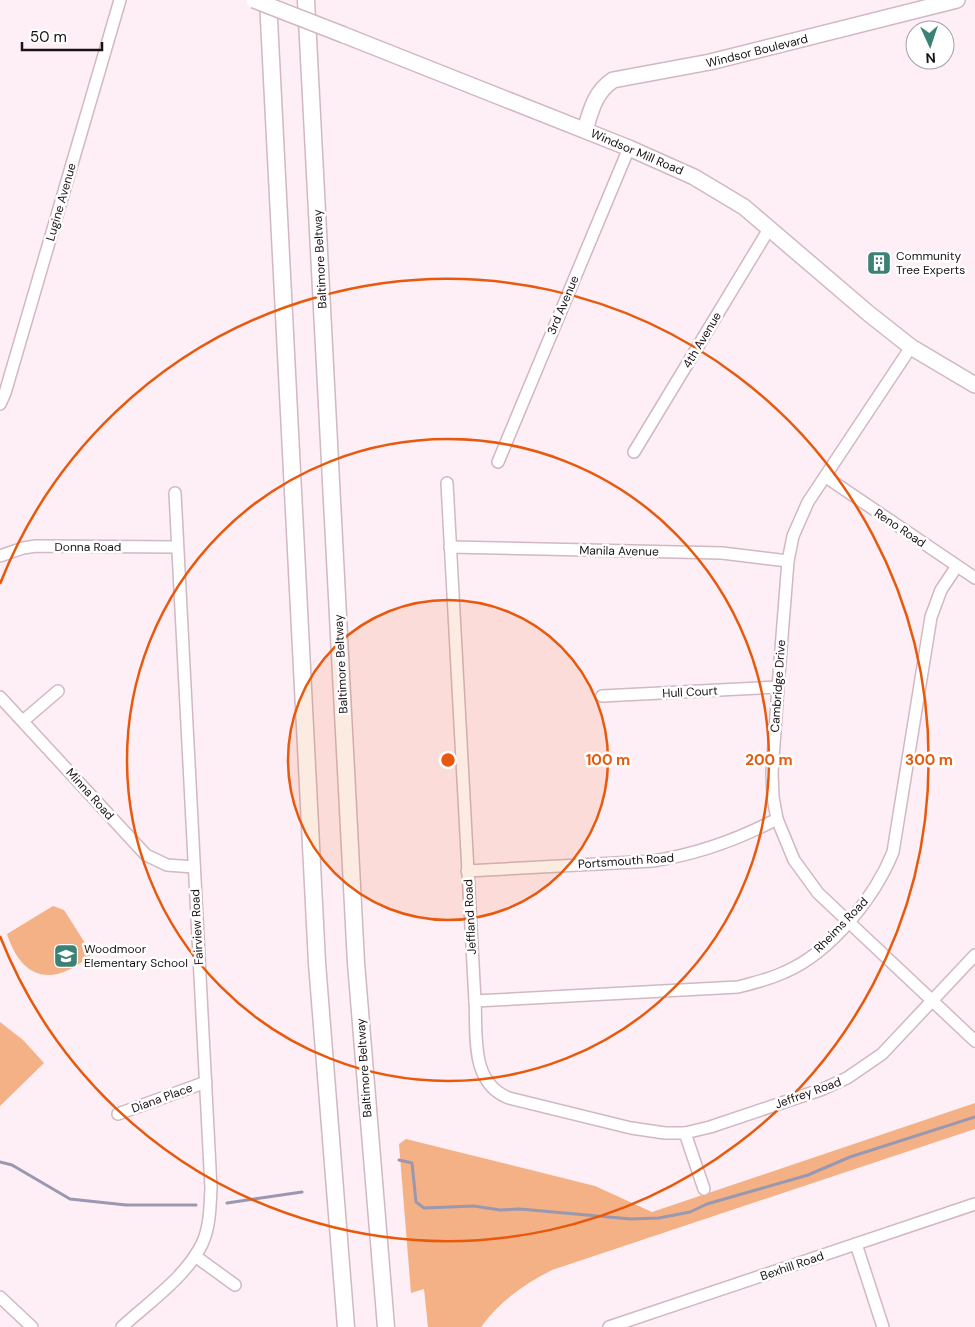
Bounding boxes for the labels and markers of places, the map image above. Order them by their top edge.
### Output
place label: Community Tree Experts [896,248,965,278]
building icon: Community Tree Experts [866,250,892,276]
centre of rings [439,751,457,769]
place label: Woodmoor Elementary School [84,941,188,971]
school or university icon: Woodmoor Elementary School [53,943,79,969]

